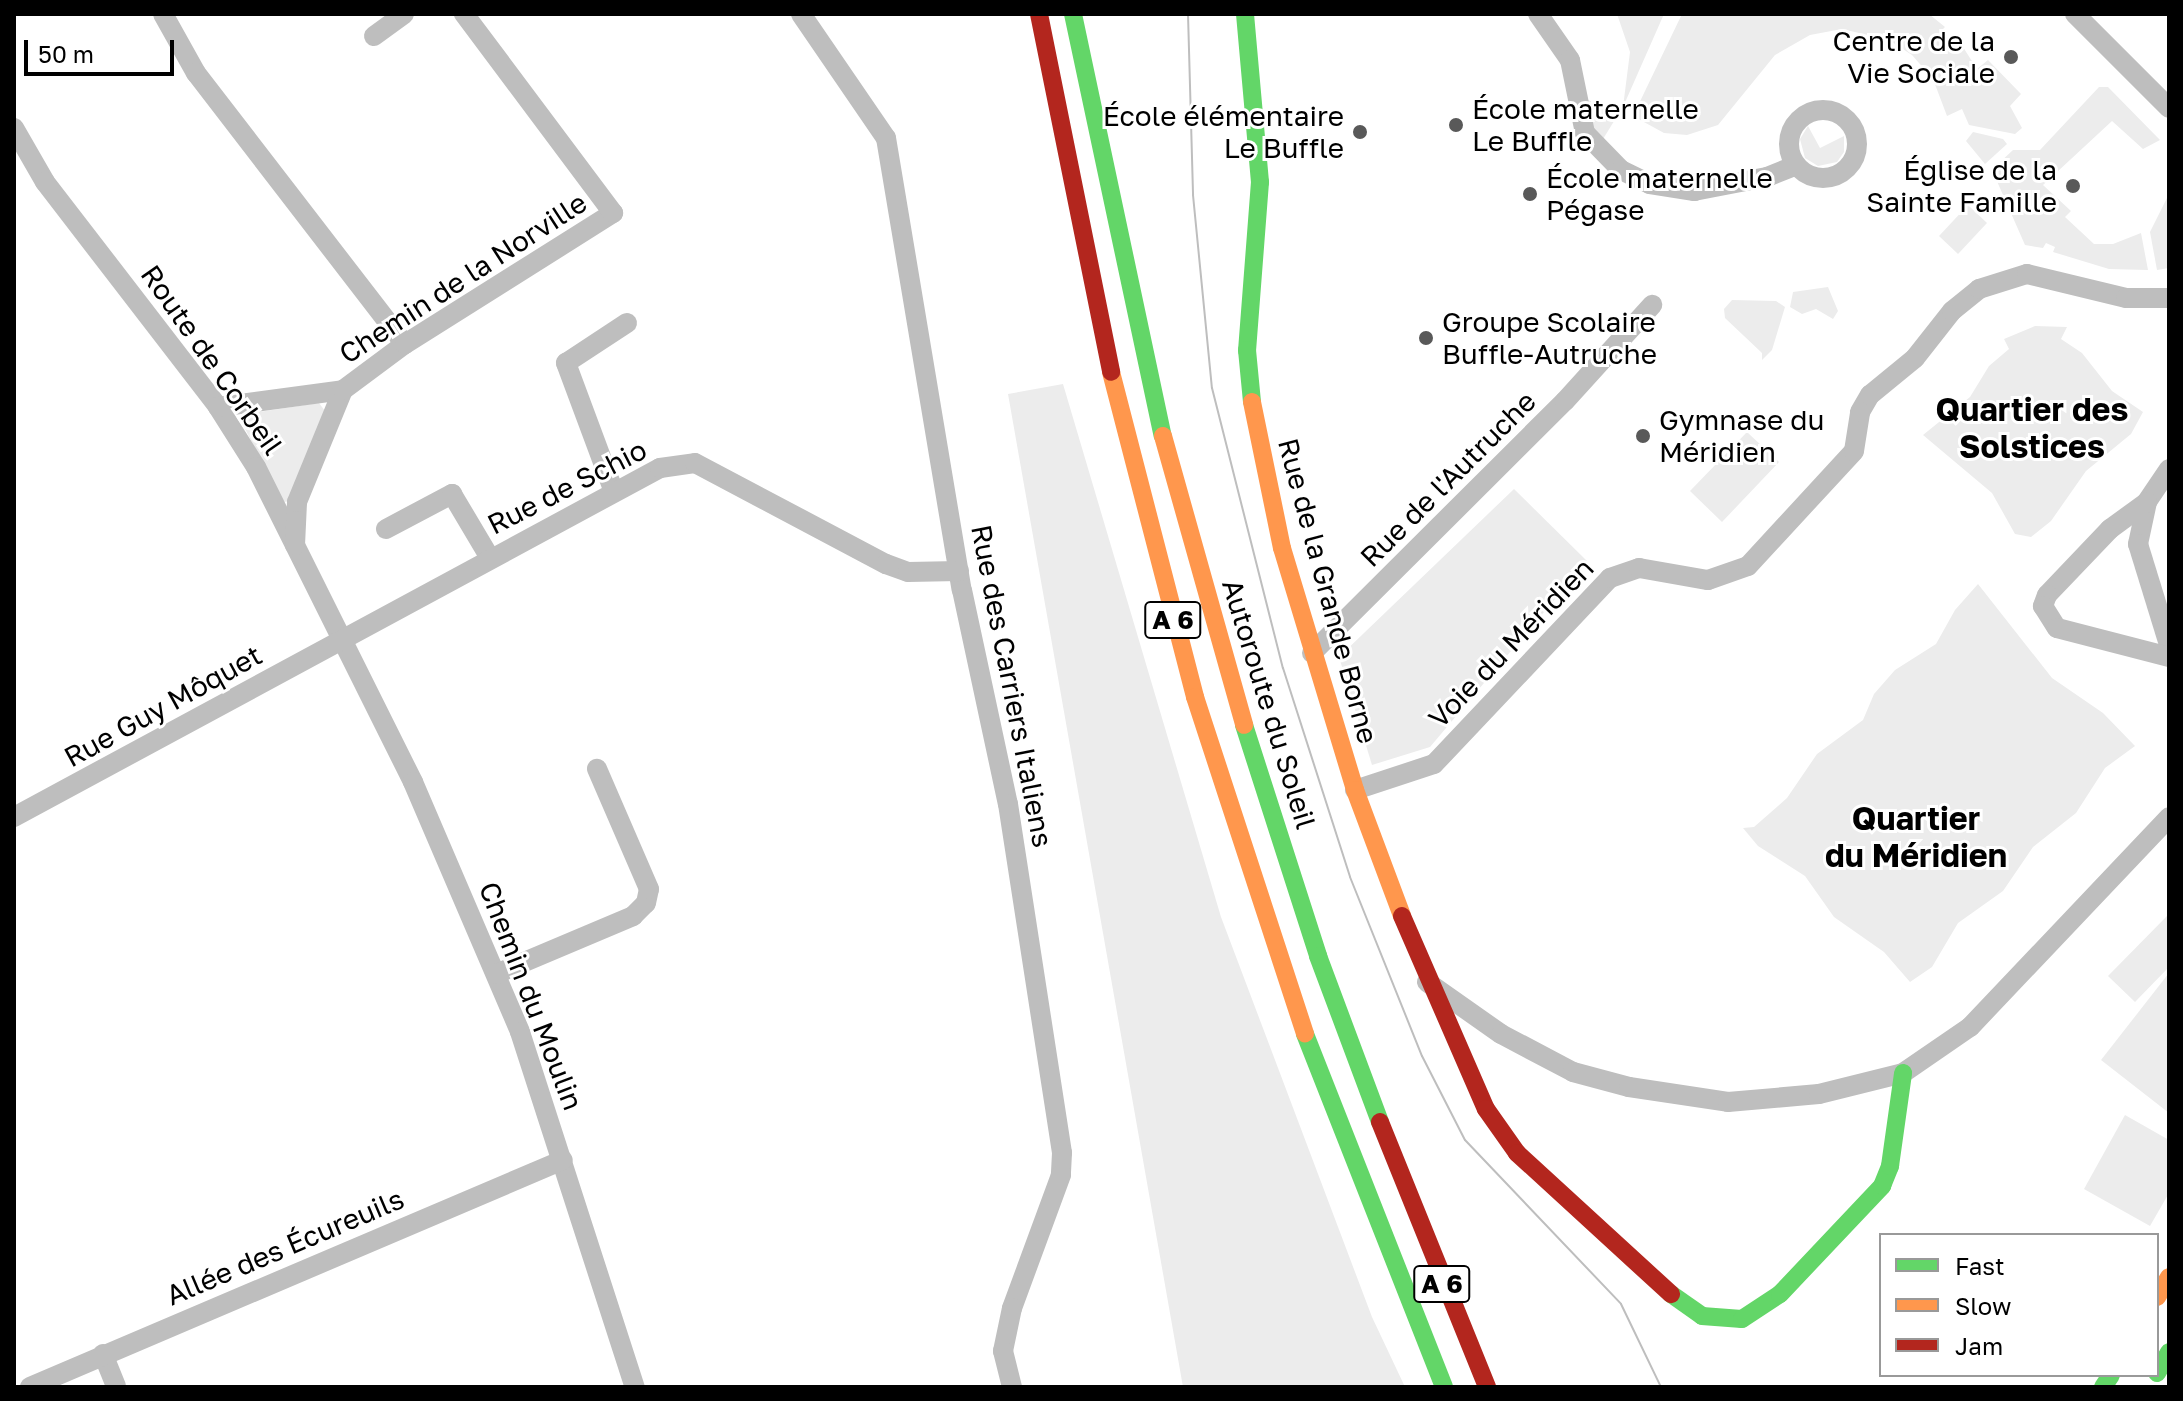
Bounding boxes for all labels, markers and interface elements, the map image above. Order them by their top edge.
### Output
scale bar [28,24,178,74]
place label: Centre de la Vie Sociale [1832,24,1995,90]
text: 50 m [38,39,94,68]
marker: Centre de la Vie Sociale [2002,48,2020,66]
place label: École maternelle Le Buffle [1472,92,1699,158]
place label: École élémentaire Le Buffle [1103,99,1344,165]
marker: École maternelle Le Buffle [1447,116,1465,134]
marker: École élémentaire Le Buffle [1351,123,1369,141]
place label: Église de la Sainte Famille [1866,153,2057,219]
place label: École maternelle Pégase [1546,161,1773,227]
marker: Église de la Sainte Famille [2064,177,2082,195]
street label: Chemin de la Norville [333,185,593,371]
marker: École maternelle Pégase [1521,185,1539,203]
street label: Route de Corbeil [134,259,290,461]
place label: Groupe Scolaire Buffle-Autruche [1442,305,1657,371]
marker: Groupe Scolaire Buffle-Autruche [1417,329,1435,347]
street label: Rue de l'Autruche [1353,384,1543,574]
district label: Quartier des Solstices [1936,391,2128,466]
place label: Gymnase du Méridien [1659,403,1824,469]
marker: Gymnase du Méridien [1634,427,1652,445]
street label: Rue de Schio [482,433,652,541]
street label: Rue de la Grande Borne [1271,435,1385,747]
street label: Rue des Carriers Italiens [964,522,1060,850]
street label: Voie du Méridien [1422,551,1600,735]
street label: Autoroute du Soleil [1215,575,1323,833]
road number: A 6 [1143,598,1203,642]
street label: Rue Guy Môquet [58,638,268,774]
district label: Quartier du Méridien [1825,800,2007,875]
street label: Chemin du Moulin [472,877,590,1115]
street label: Allée des Écureuils [161,1182,409,1312]
legend [1879,1233,2159,1377]
text: Fast [1955,1251,2005,1280]
road number: A 6 [1412,1262,1472,1306]
text: Slow [1955,1291,2011,1320]
text: Jam [1955,1331,2003,1360]

